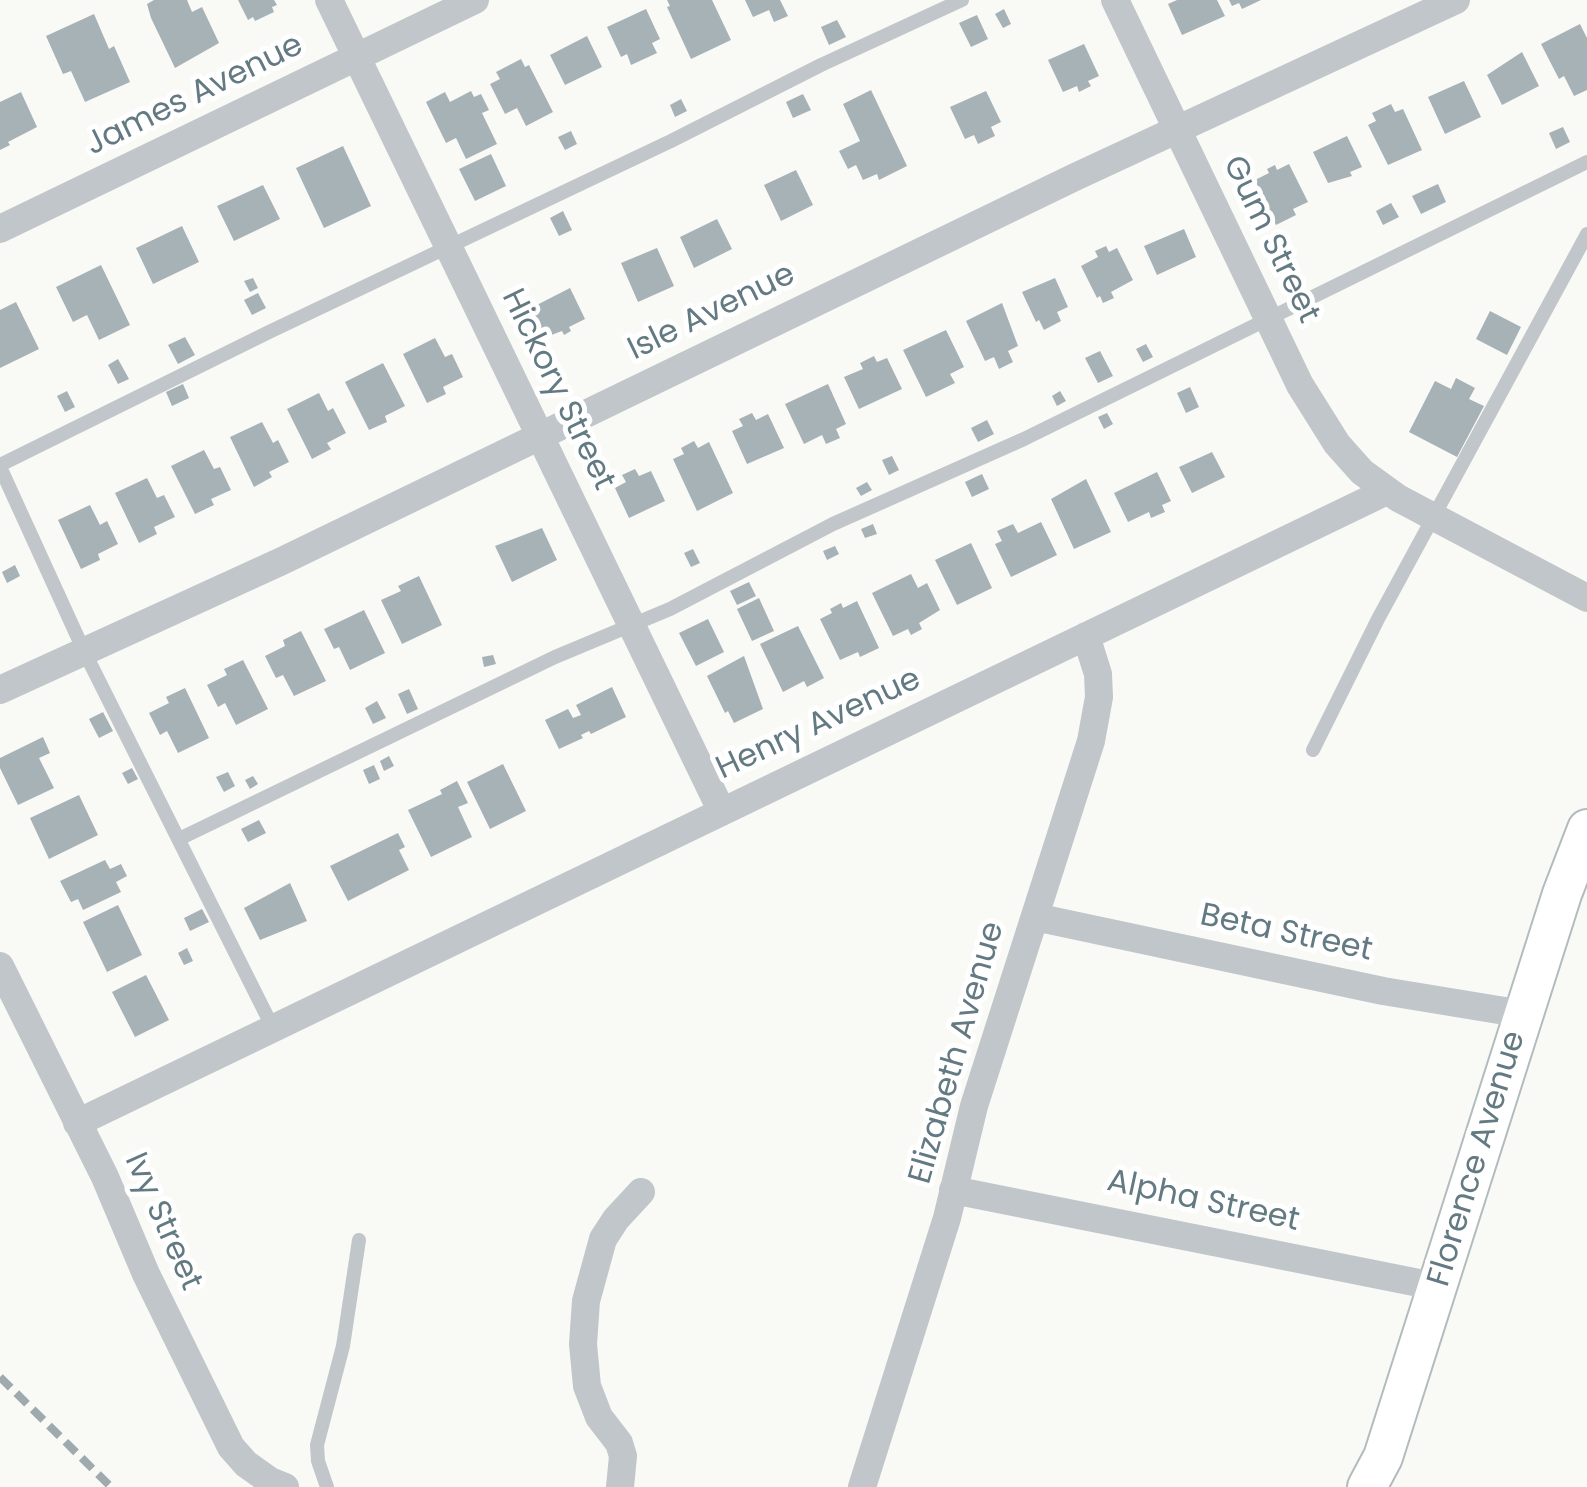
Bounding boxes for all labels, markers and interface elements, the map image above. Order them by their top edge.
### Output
street label: James Avenue [80,27,310,165]
street label: Gum Street [1213,150,1327,330]
street label: Isle Avenue [622,256,802,370]
street label: Hickory Street [492,283,622,497]
street label: Henry Avenue [711,661,927,789]
street label: Beta Street [1196,897,1376,971]
street label: Elizabeth Avenue [902,918,1014,1188]
street label: Florence Avenue [1421,1027,1535,1291]
street label: Ivy Street [115,1147,209,1297]
street label: Alpha Street [1103,1163,1303,1241]

